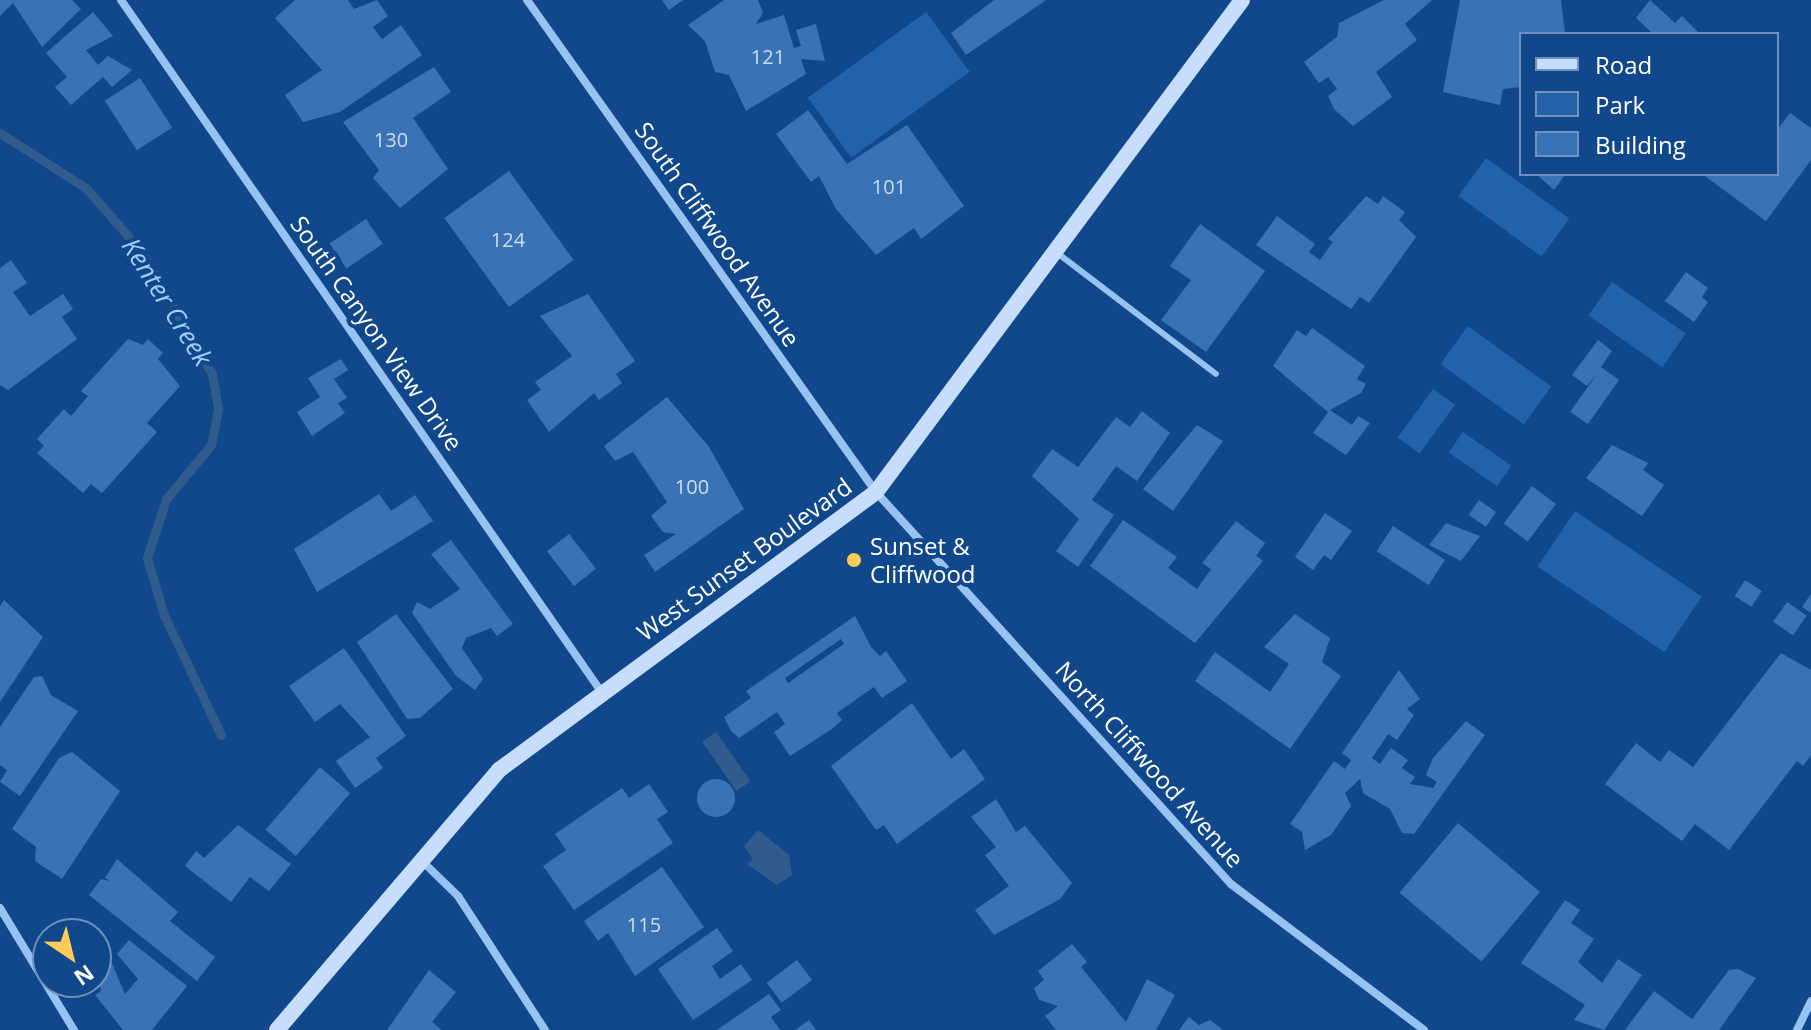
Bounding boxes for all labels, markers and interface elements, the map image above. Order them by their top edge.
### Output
legend [1519,32,1779,176]
house number: 121 [751,44,785,68]
text: Road [1595,48,1652,81]
text: Park [1595,88,1645,121]
street label: South Cliffwood Avenue [630,116,806,352]
house number: 130 [374,127,408,151]
text: Building [1595,128,1686,161]
house number: 101 [872,174,906,198]
street label: South Canyon View Drive [285,210,469,456]
house number: 124 [491,227,525,251]
water label: Kenter Creek [115,232,219,372]
street label: West Sunset Boulevard [631,471,857,647]
house number: 100 [675,474,709,498]
place label: Sunset & Cliffwood [870,532,976,588]
marker: Sunset & Cliffwood [845,551,863,569]
street label: North Cliffwood Avenue [1050,655,1250,873]
house number: 115 [627,912,661,936]
north arrow [32,918,112,998]
text: N [69,959,101,993]

